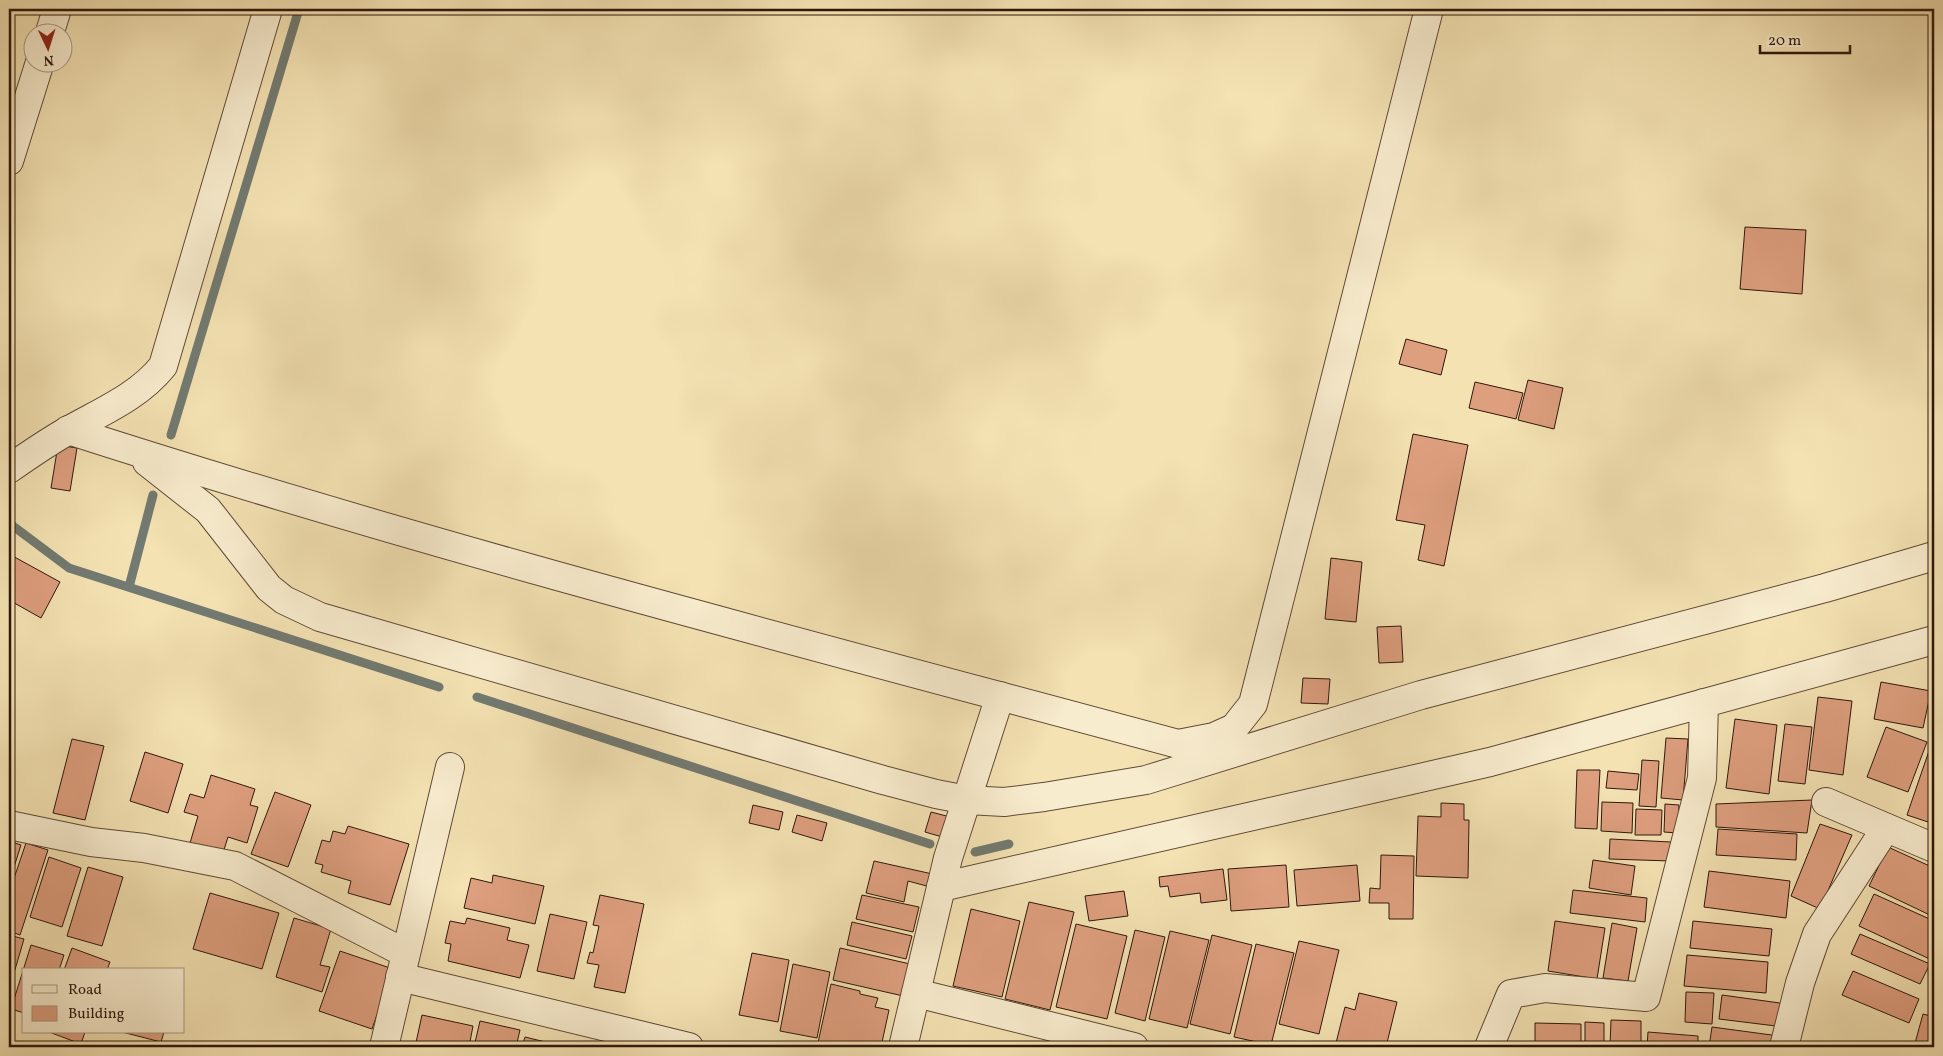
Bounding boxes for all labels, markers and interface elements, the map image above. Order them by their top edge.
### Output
north arrow [22,22,72,72]
scale bar [1760,22,1850,54]
text: 20 m [1768,31,1801,52]
text: N [43,50,55,69]
legend [22,968,185,1034]
text: Road [68,980,102,1001]
text: Building [68,1004,125,1025]

